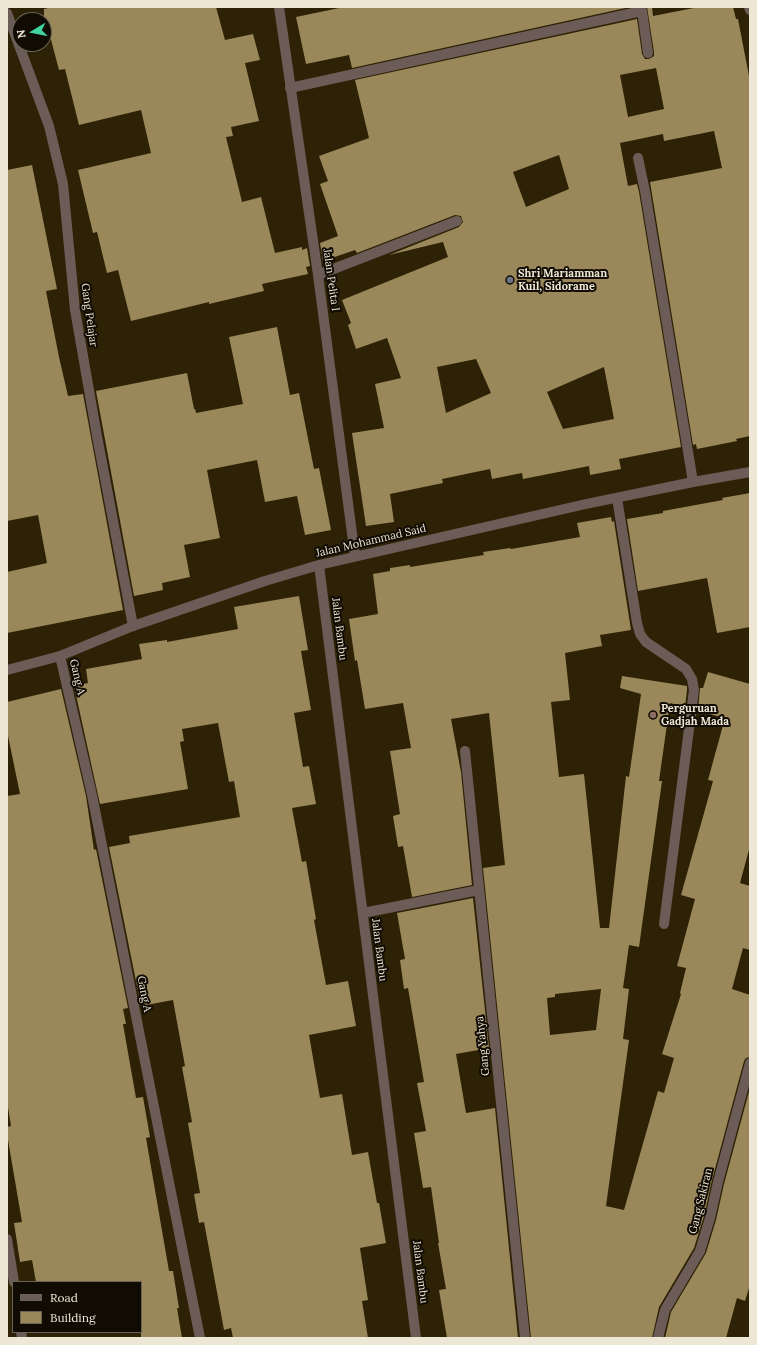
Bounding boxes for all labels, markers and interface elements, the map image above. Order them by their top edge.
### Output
north arrow [12,12,52,52]
text: N [14,29,29,39]
street label: Jalan Pelita I [320,248,342,312]
place label: Shri Mariamman Kuil, Sidorame [518,267,607,293]
marker: Shri Mariamman Kuil, Sidorame [505,275,515,285]
street label: Gang Pelajar [78,282,100,348]
street label: Jalan Mohammad Said [314,522,428,560]
street label: Jalan Bambu [329,597,349,661]
street label: Gang A [66,658,88,696]
place label: Perguruan Gadjah Mada [661,702,729,728]
marker: Perguruan Gadjah Mada [648,710,658,720]
street label: Jalan Bambu [369,918,389,982]
street label: Gang A [134,975,154,1013]
street label: Gang Yahya [473,1016,493,1076]
street label: Gang Sakiran [686,1167,716,1235]
street label: Jalan Bambu [410,1240,430,1304]
legend [12,1281,142,1333]
text: Road [50,1290,78,1305]
text: Building [50,1310,96,1325]

